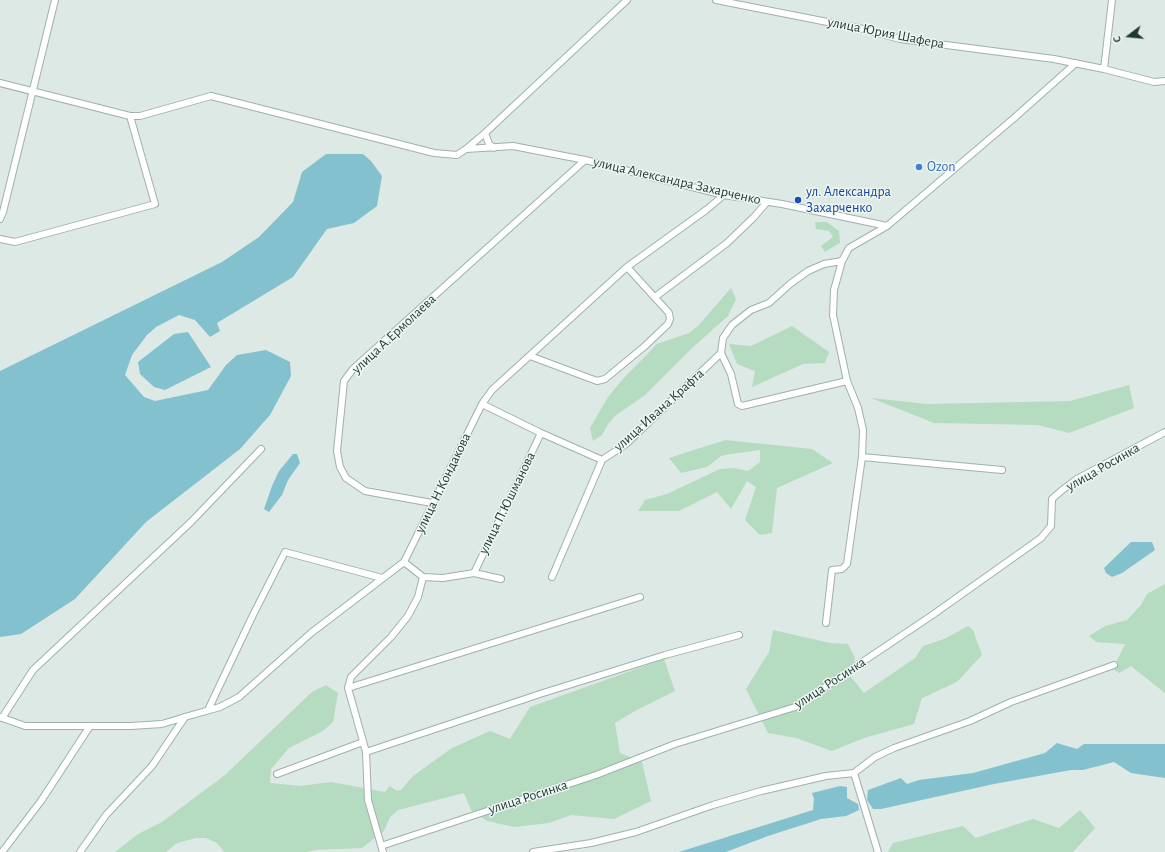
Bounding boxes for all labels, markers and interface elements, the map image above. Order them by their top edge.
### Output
street label: улица Юрия Шафера [826,13,946,53]
north arrow [1109,16,1149,56]
text: С [1111,35,1123,44]
street label: улица Александра Захарченко [592,154,762,208]
place label: Ozon [927,159,955,175]
marker: Ozon [914,162,924,172]
place label: ул. Александра Захарченко [806,184,891,216]
marker: ул. Александра Захарченко [793,195,803,205]
street label: улица А.Ермолаева [348,291,440,377]
street label: улица Ивана Крафта [610,365,708,455]
street label: улица Н.Кондакова [411,430,475,536]
street label: улица Росинка [1063,439,1143,495]
street label: улица П.Юшманова [475,449,539,557]
street label: улица Росинка [791,654,869,712]
street label: улица Росинка [486,776,570,818]

